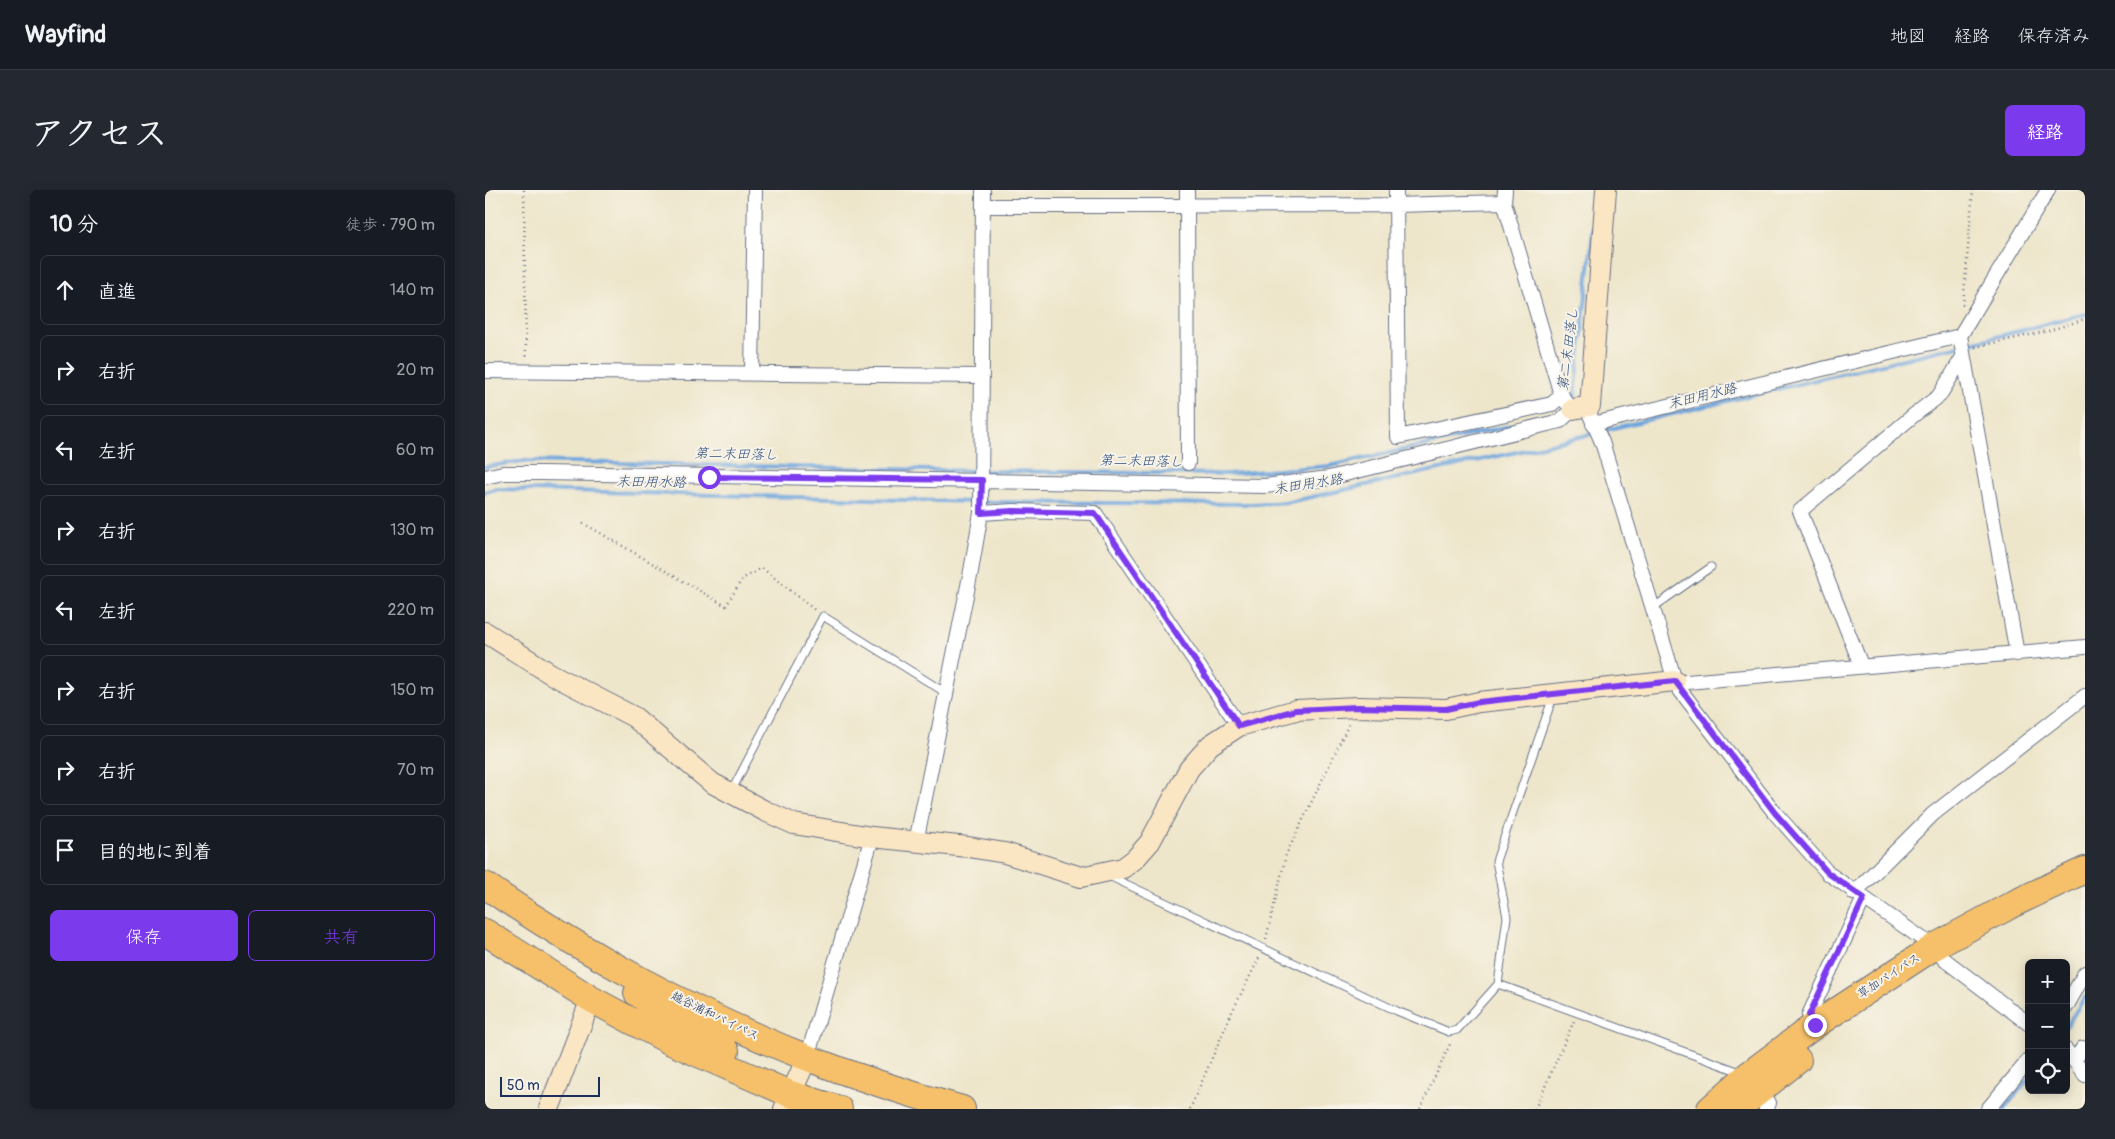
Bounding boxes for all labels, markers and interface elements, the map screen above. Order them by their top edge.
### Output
text: Wayfind [25,20,106,49]
text: 地図 [1890,25,1926,48]
text: 経路 [1954,25,1990,48]
text: 保存済み [2018,25,2090,48]
button: 経路 [2005,105,2085,156]
text: アクセス [30,112,168,156]
text: 10 分 [50,211,98,238]
text: 徒歩 · 790 m [346,215,435,235]
icon: ahead [51,276,79,304]
text: 直進 [98,280,136,304]
text: 140 m [390,280,434,300]
water label: 第二末田落し [1554,306,1582,392]
icon: right [51,356,79,384]
text: 右折 [98,360,136,384]
text: 20 m [396,360,434,380]
water label: 末田用水路 [1666,379,1739,413]
icon: left [51,436,79,464]
text: 左折 [98,440,136,464]
text: 60 m [396,440,434,460]
water label: 第二末田落し [694,445,778,463]
water label: 第二末田落し [1099,452,1183,470]
route start [698,466,721,489]
water label: 末田用水路 [1272,470,1345,498]
water label: 末田用水路 [616,473,687,491]
icon: right [51,516,79,544]
text: 右折 [98,520,136,544]
text: 130 m [390,520,434,540]
icon: left [51,596,79,624]
text: 左折 [98,600,136,624]
text: 220 m [388,600,434,620]
icon: right [51,676,79,704]
text: 右折 [98,680,136,704]
text: 150 m [390,680,434,700]
icon: right [51,756,79,784]
text: 右折 [98,760,136,784]
text: 70 m [397,760,434,780]
icon: arrive [51,836,79,864]
text: 目的地に到着 [98,840,212,864]
button: 保存 [50,910,238,961]
button: 共有 [248,910,435,961]
street label: 草加バイパス [1855,950,1923,1002]
map controls [2025,959,2070,1094]
button: + [2025,959,2070,1004]
street label: 越谷浦和バイパス [669,988,761,1044]
button: − [2025,1004,2070,1049]
route end [1804,1014,1827,1037]
button: locate [2025,1049,2070,1094]
scale bar [500,1074,600,1097]
text: 50 m [507,1077,540,1094]

